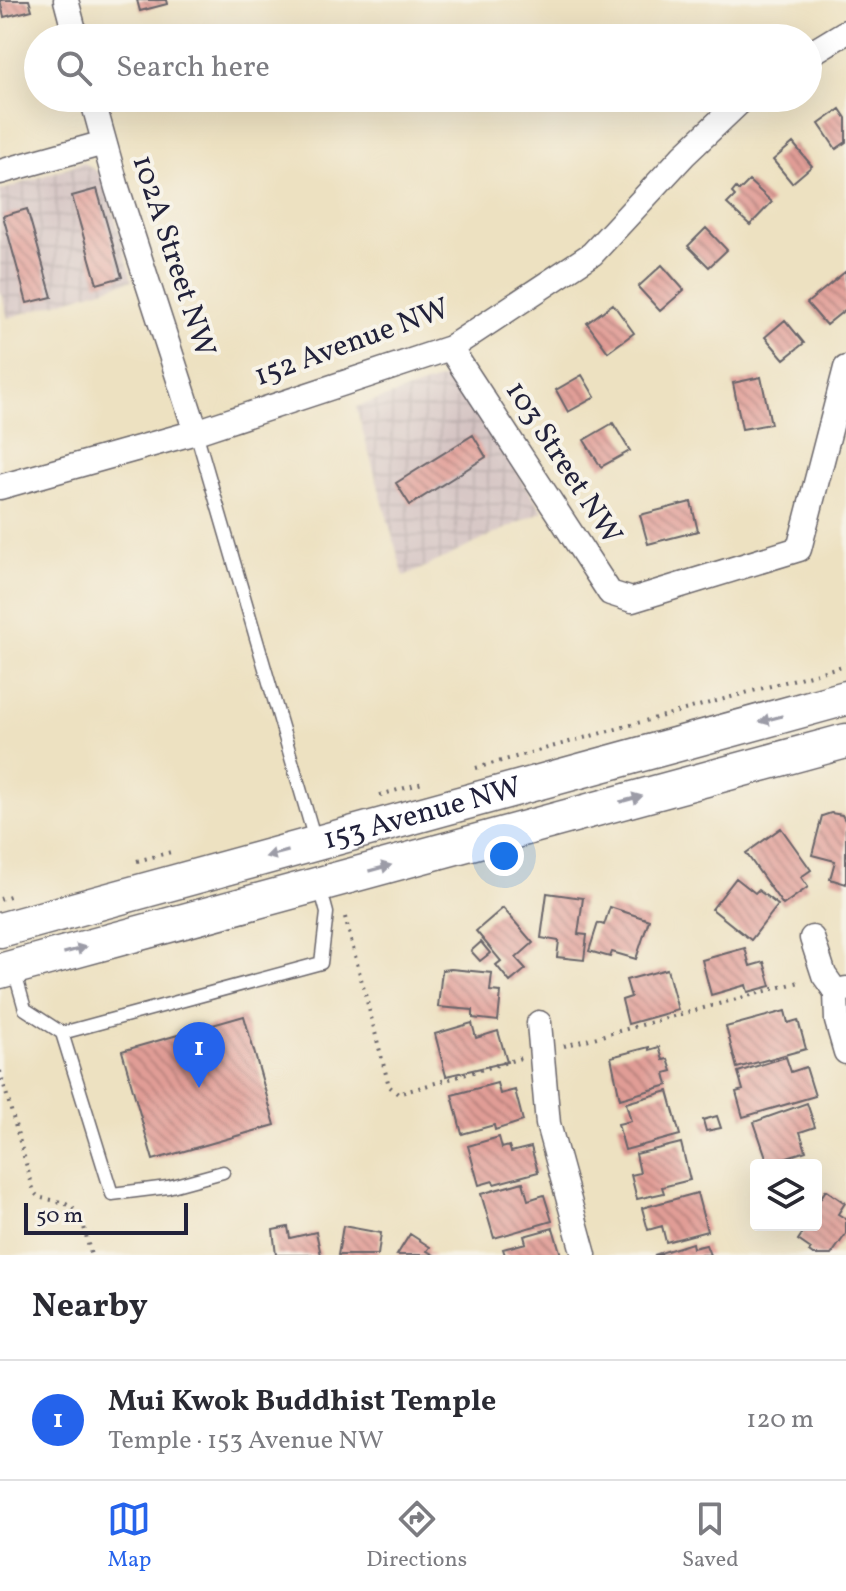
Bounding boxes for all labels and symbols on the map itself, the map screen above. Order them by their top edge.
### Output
street label: 102A Street NW [121,150,225,362]
street label: 152 Avenue NW [249,288,455,398]
street label: 103 Street NW [494,373,632,553]
one-way arrow [758,713,782,726]
street label: 153 Avenue NW [318,767,526,861]
one-way arrow [619,793,644,805]
your location [484,836,524,876]
one-way arrow [265,849,290,861]
one-way arrow [368,861,393,873]
one-way arrow [63,944,88,956]
pin: 1 [173,1022,225,1088]
scale bar [24,1199,188,1235]

